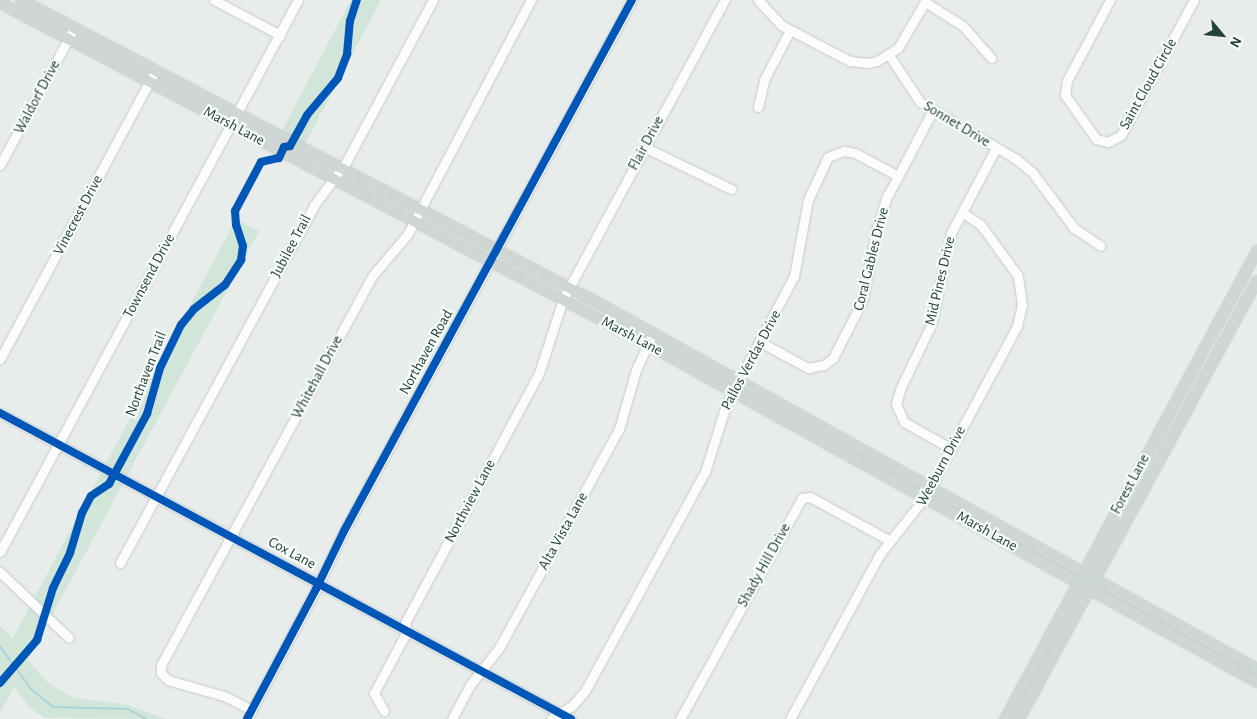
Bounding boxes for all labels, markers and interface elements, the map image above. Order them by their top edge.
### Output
north arrow [1197,10,1247,60]
text: N [1227,34,1244,50]
street label: Saint Cloud Circle [1115,35,1181,133]
street label: Waldorf Drive [10,57,64,137]
street label: Sonnet Drive [920,97,994,151]
street label: Marsh Lane [200,102,268,150]
street label: Flair Drive [624,113,668,173]
street label: Vinecrest Drive [49,172,107,258]
street label: Coral Gables Drive [849,205,893,313]
street label: Jubilee Trail [267,211,315,281]
street label: Townsend Drive [119,231,179,321]
street label: Mid Pines Drive [921,235,959,327]
street label: Northaven Road [395,306,457,398]
street label: Pallos Verdas Drive [717,307,785,413]
street label: Marsh Lane [598,312,666,360]
street label: Northaven Trail [121,329,171,419]
street label: Whitehall Drive [287,332,347,422]
street label: Weeburn Drive [912,423,970,509]
street label: Forest Lane [1107,451,1153,517]
street label: Northview Lane [441,456,499,546]
street label: Alta Vista Lane [534,489,592,573]
street label: Marsh Lane [953,507,1021,555]
street label: Shady Hill Drive [734,520,794,610]
street label: Cox Lane [265,533,319,573]

